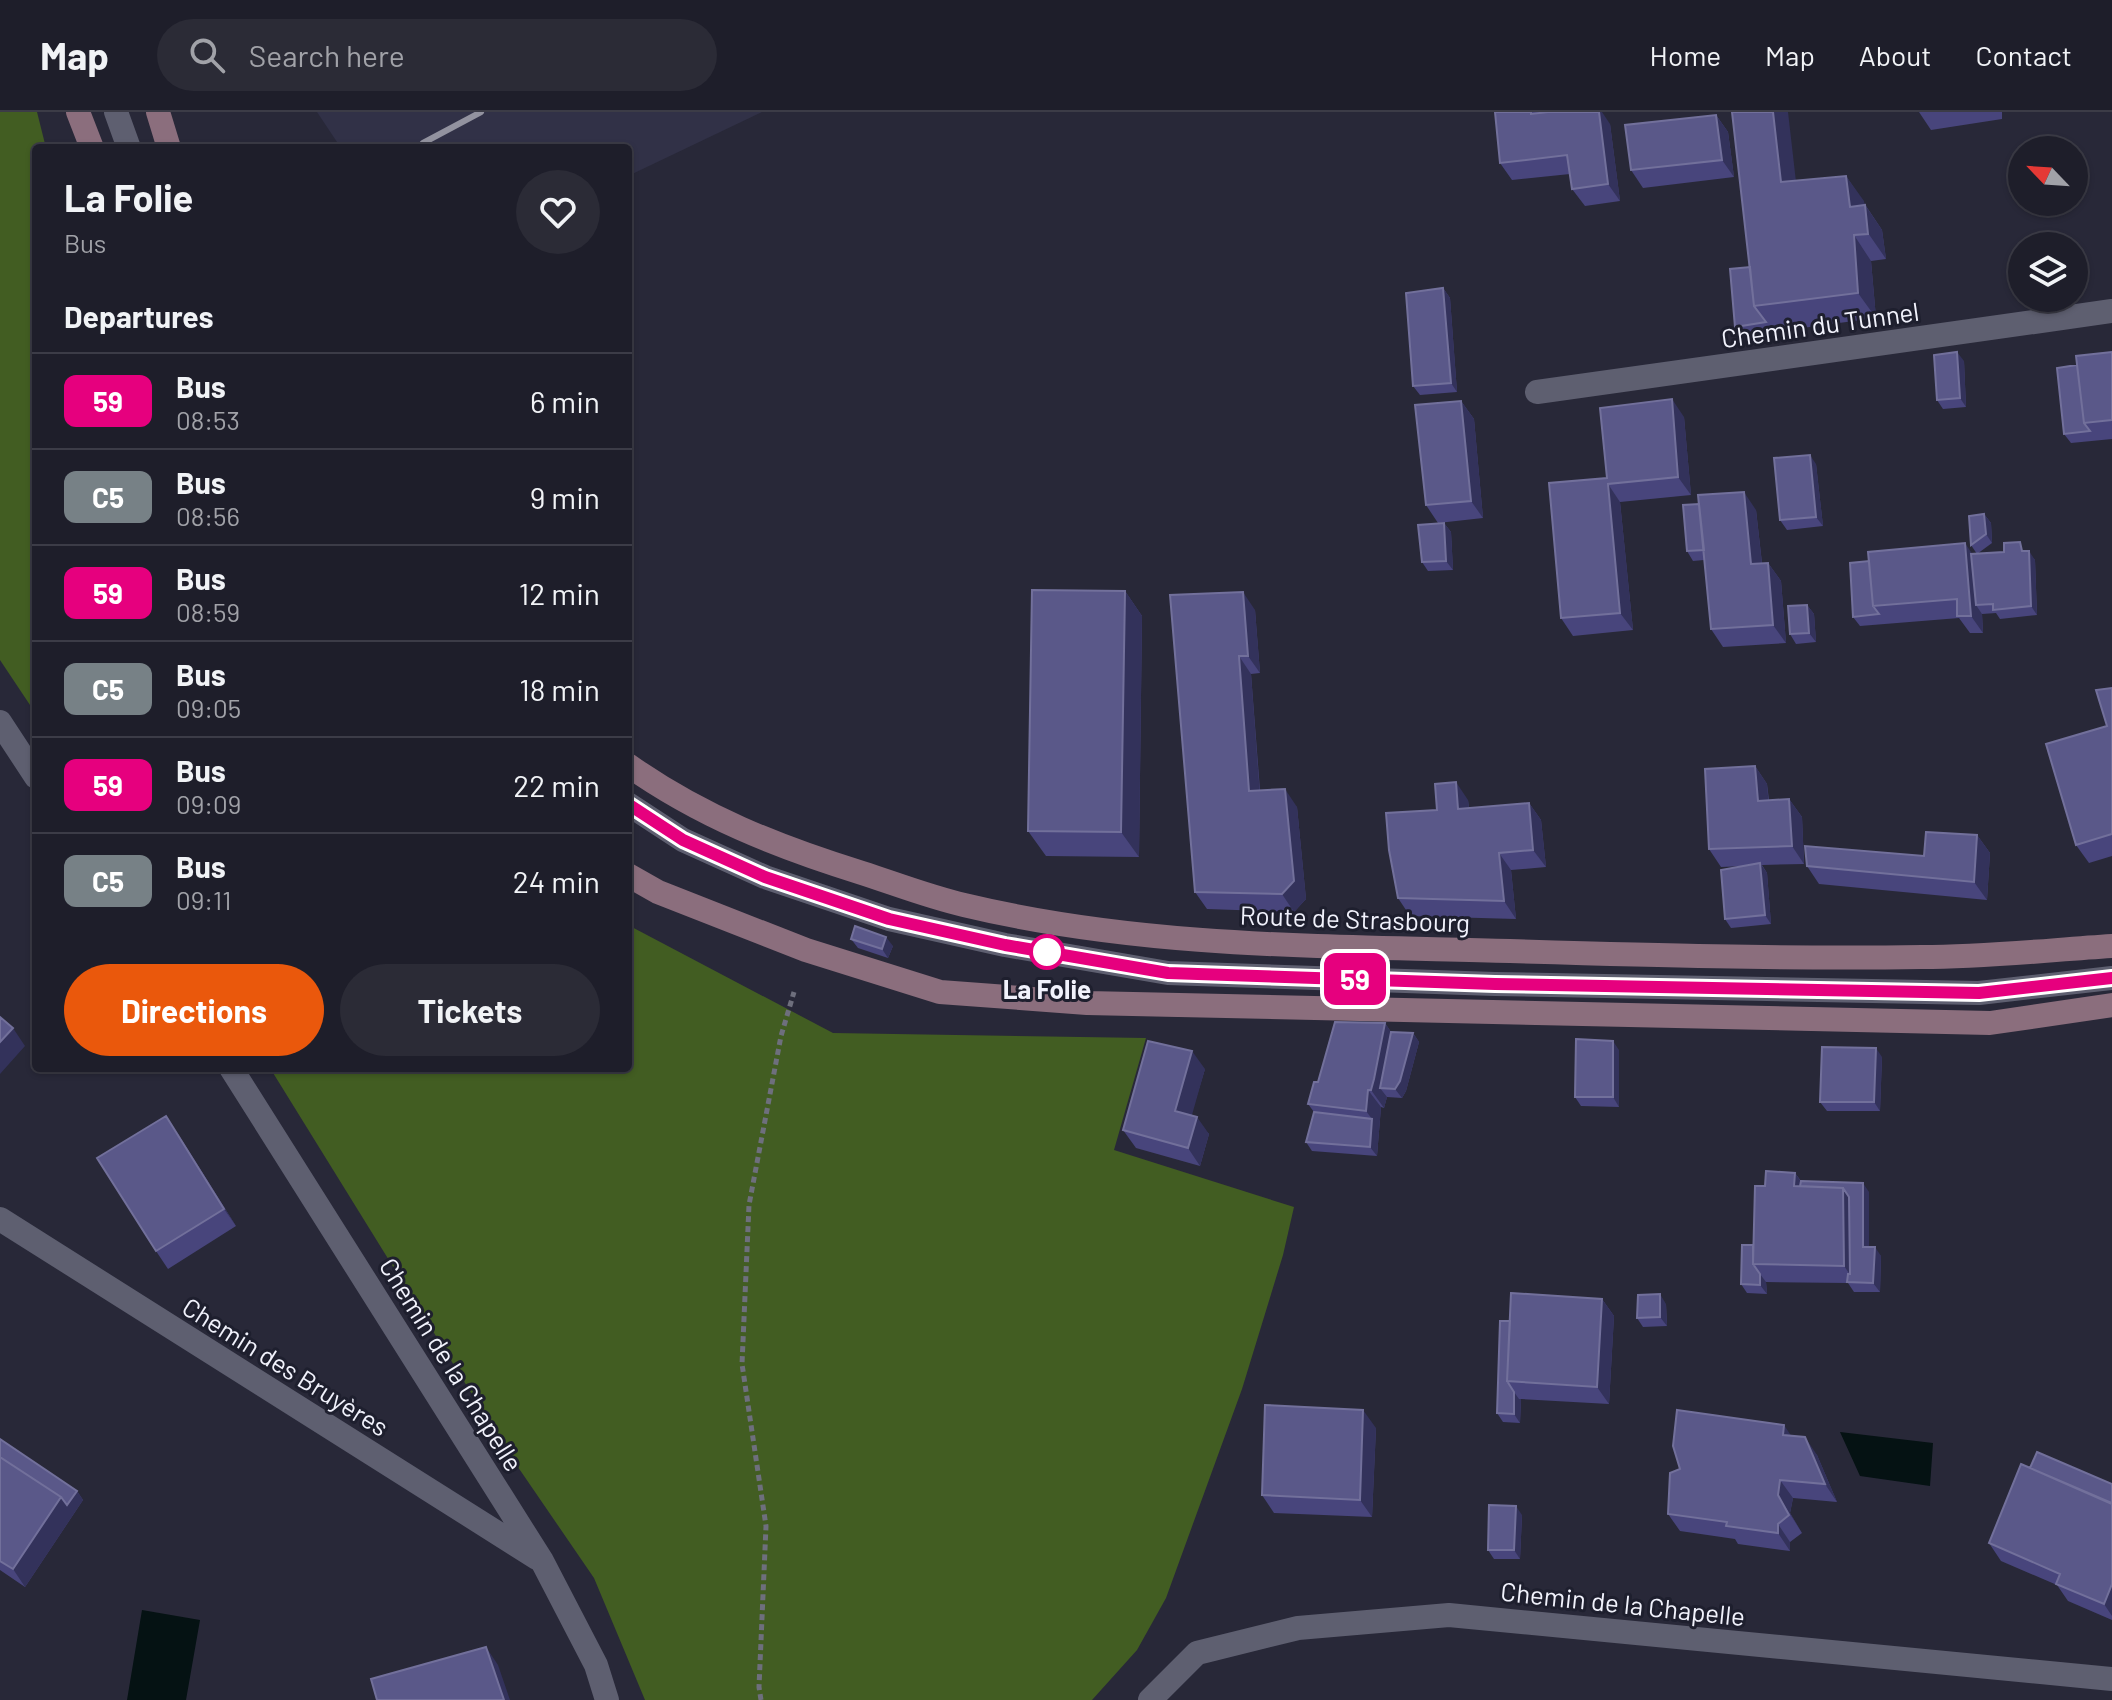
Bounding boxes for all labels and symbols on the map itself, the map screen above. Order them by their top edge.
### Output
north arrow [2008,136,2088,216]
street label: Chemin du Tunnel [1719,295,1921,353]
street label: Route de Strasbourg [1239,898,1471,938]
marker: La Folie [1030,935,1064,969]
line badge: 59 [1319,953,1391,1005]
place label: La Folie [1003,973,1091,1004]
street label: Chemin de la Chapelle [374,1252,530,1476]
street label: Chemin des Bruyères [177,1290,395,1442]
street label: Chemin de la Chapelle [1499,1575,1747,1631]

